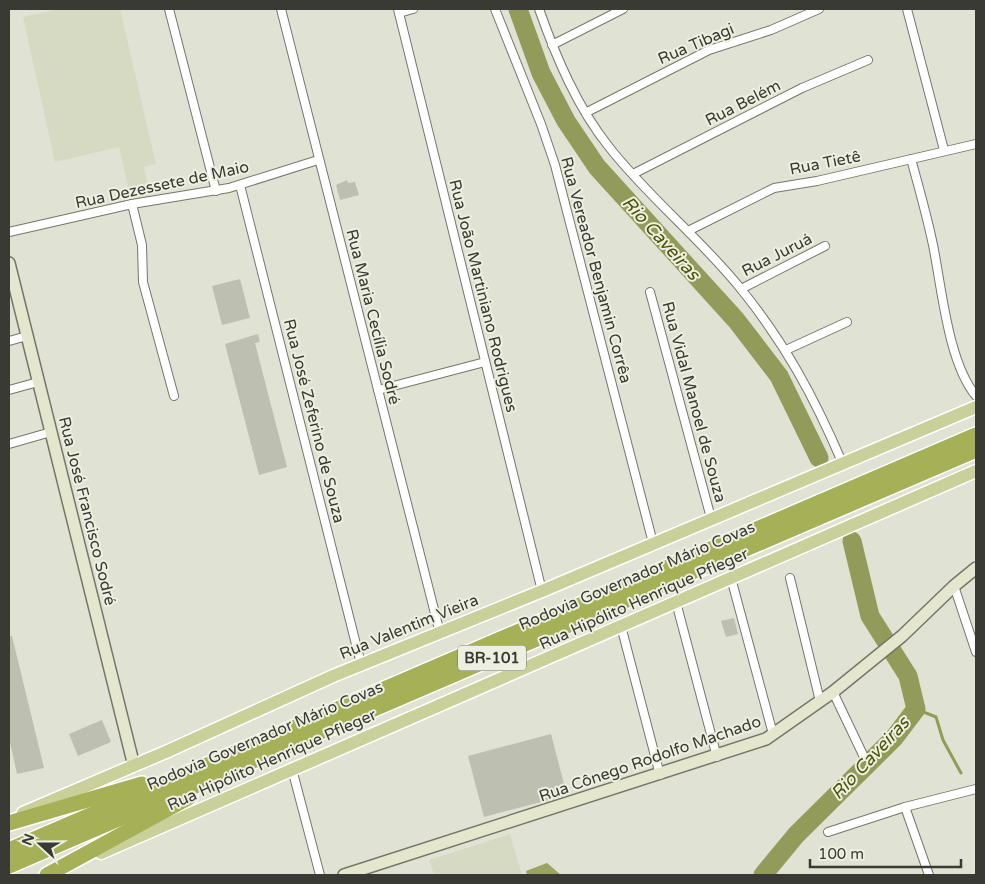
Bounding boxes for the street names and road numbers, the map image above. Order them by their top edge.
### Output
street label: Rua Tibagi [655,19,737,69]
street label: Rua Belém [702,75,784,131]
street label: Rua Tietê [788,146,862,180]
street label: Rua Vereador Benjamin Corrêa [556,155,636,385]
street label: Rua Dezessete de Maio [73,157,251,213]
street label: Rua João Martiniano Rodrigues [444,177,522,415]
street label: Rua Maria Cecília Sodré [342,227,404,407]
street label: Rua Juruá [738,229,816,281]
street label: Rua Vidal Manoel de Souza [658,299,730,505]
street label: Rua José Zeferino de Souza [279,317,349,525]
street label: Rua José Francisco Sodré [54,415,120,607]
street label: Rodovia Governador Mário Covas [516,517,758,635]
street label: Rua Hipólito Henrique Pfleger [536,543,753,654]
street label: Rua Valentim Vieira [337,590,481,664]
road number: BR-101 [458,646,526,670]
street label: Rodovia Governador Mário Covas [144,677,386,795]
street label: Rua Hipólito Henrique Pfleger [164,704,381,815]
street label: Rua Cônego Rodolfo Machado [536,712,764,806]

